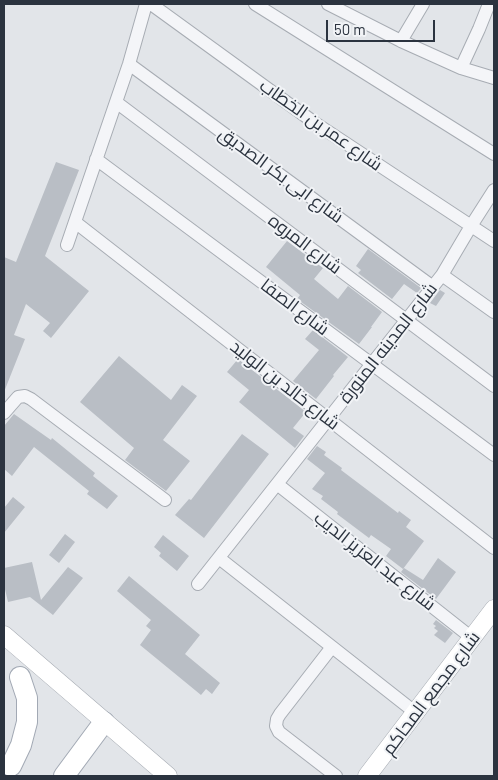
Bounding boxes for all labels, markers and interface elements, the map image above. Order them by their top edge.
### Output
scale bar [328,10,437,42]
text: 50 m [334,20,366,38]
street label: شارع عمر بن الخطاب [255,75,387,175]
street label: شارع ابى بكر الصديق [214,122,348,228]
street label: شارع المروه [264,209,346,279]
street label: شارع الصفا [256,274,334,340]
street label: شارع المدينه المنورة [334,278,442,408]
street label: شارع خالد بن الوليد [226,336,344,434]
street label: شارع عبد العزيز الديب [310,507,440,615]
street label: شارع مجمع المحاكم [377,627,485,759]

